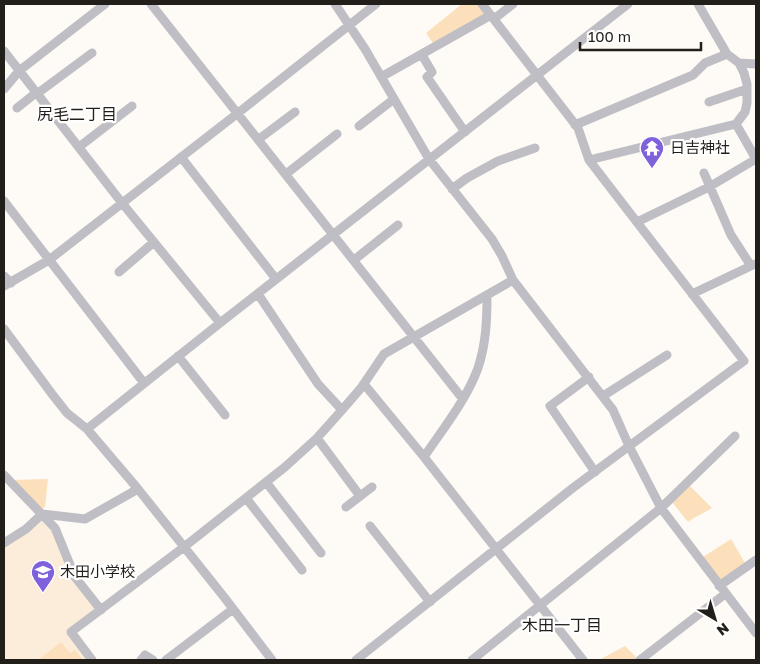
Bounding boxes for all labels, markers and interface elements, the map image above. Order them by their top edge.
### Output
scale bar [580,20,701,52]
text: 100 m [588,27,631,45]
district label: 尻毛二丁目 [37,104,117,124]
temple icon: 日吉神社 [639,135,665,169]
place label: 日吉神社 [670,138,730,156]
school or university icon: 木田小学校 [30,559,56,593]
place label: 木田小学校 [60,562,135,580]
north arrow [690,594,740,644]
district label: 木田一丁目 [522,615,602,635]
text: N [714,620,733,640]

